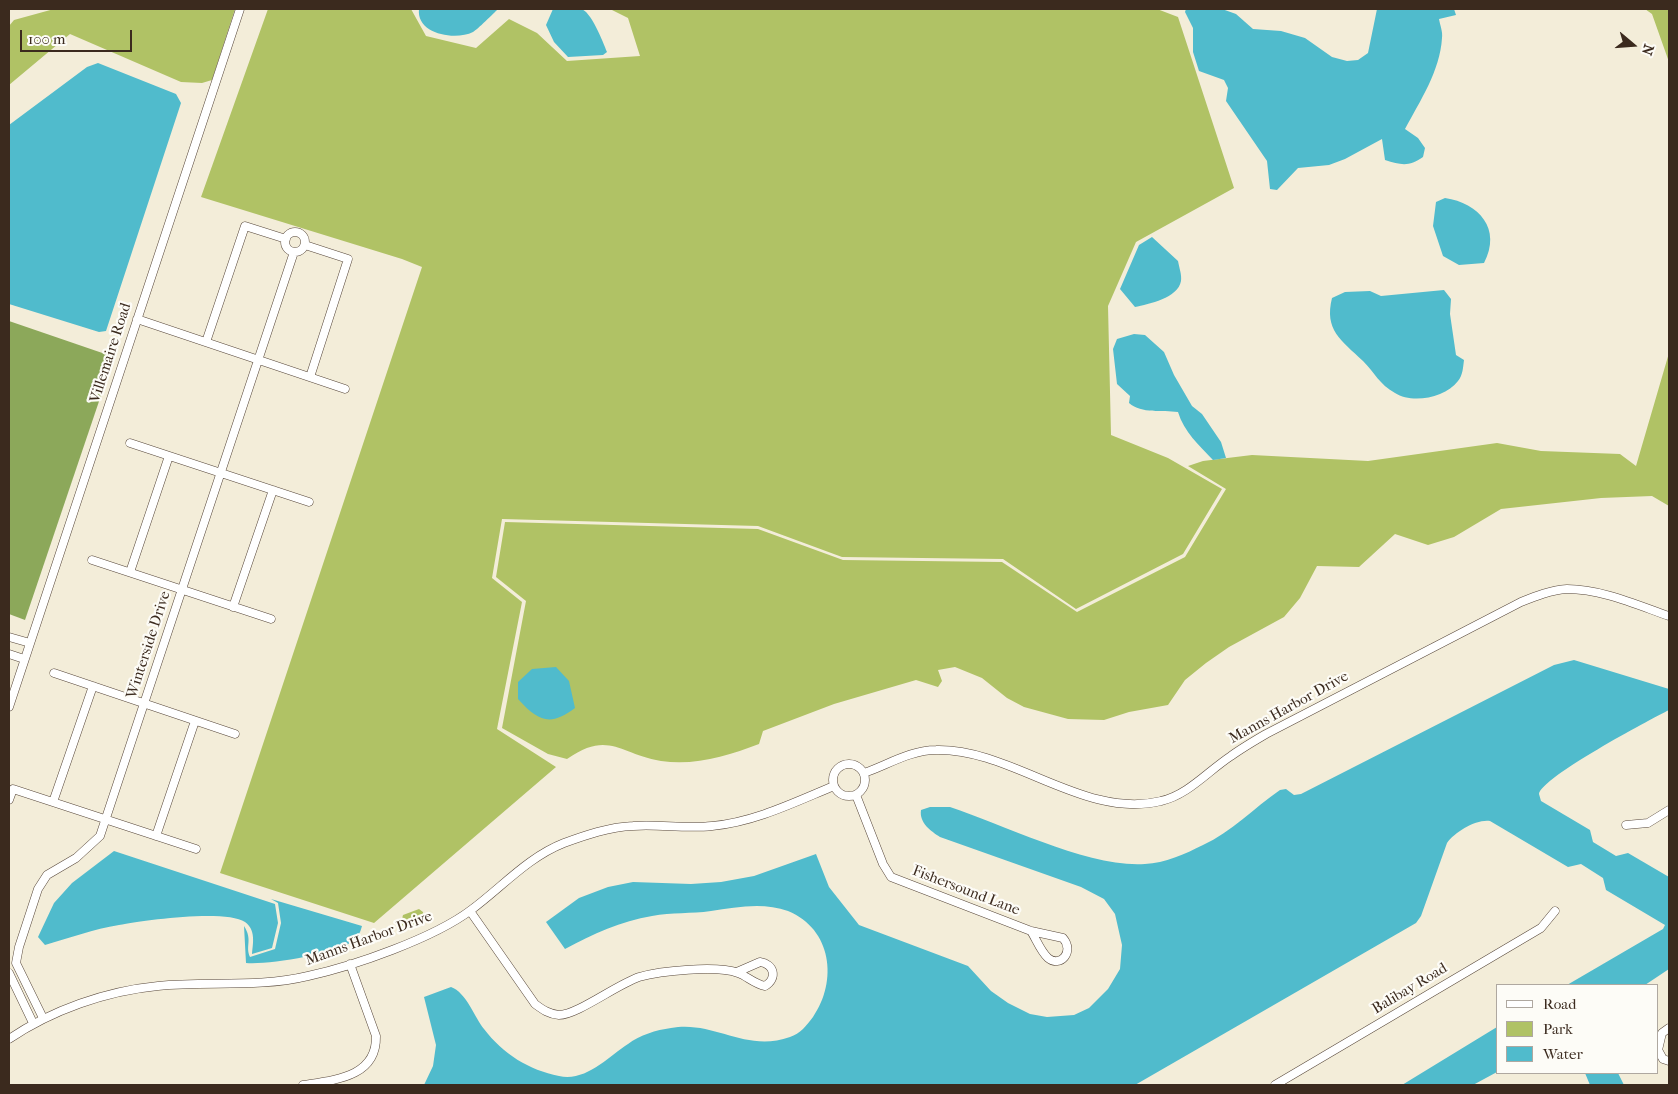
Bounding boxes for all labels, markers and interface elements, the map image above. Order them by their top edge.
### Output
scale bar [22,20,135,52]
north arrow [1608,20,1658,70]
text: 100 m [28,30,66,48]
text: N [1638,42,1657,57]
street label: Villemaire Road [86,301,136,405]
street label: Winterside Drive [123,589,175,701]
street label: Manns Harbor Drive [1226,668,1352,748]
street label: Fishersound Lane [910,862,1022,920]
street label: Manns Harbor Drive [303,908,435,970]
street label: Balibay Road [1369,960,1451,1018]
legend [1496,984,1658,1074]
text: Road [1543,995,1576,1013]
text: Park [1543,1020,1573,1038]
text: Water [1543,1045,1583,1063]

